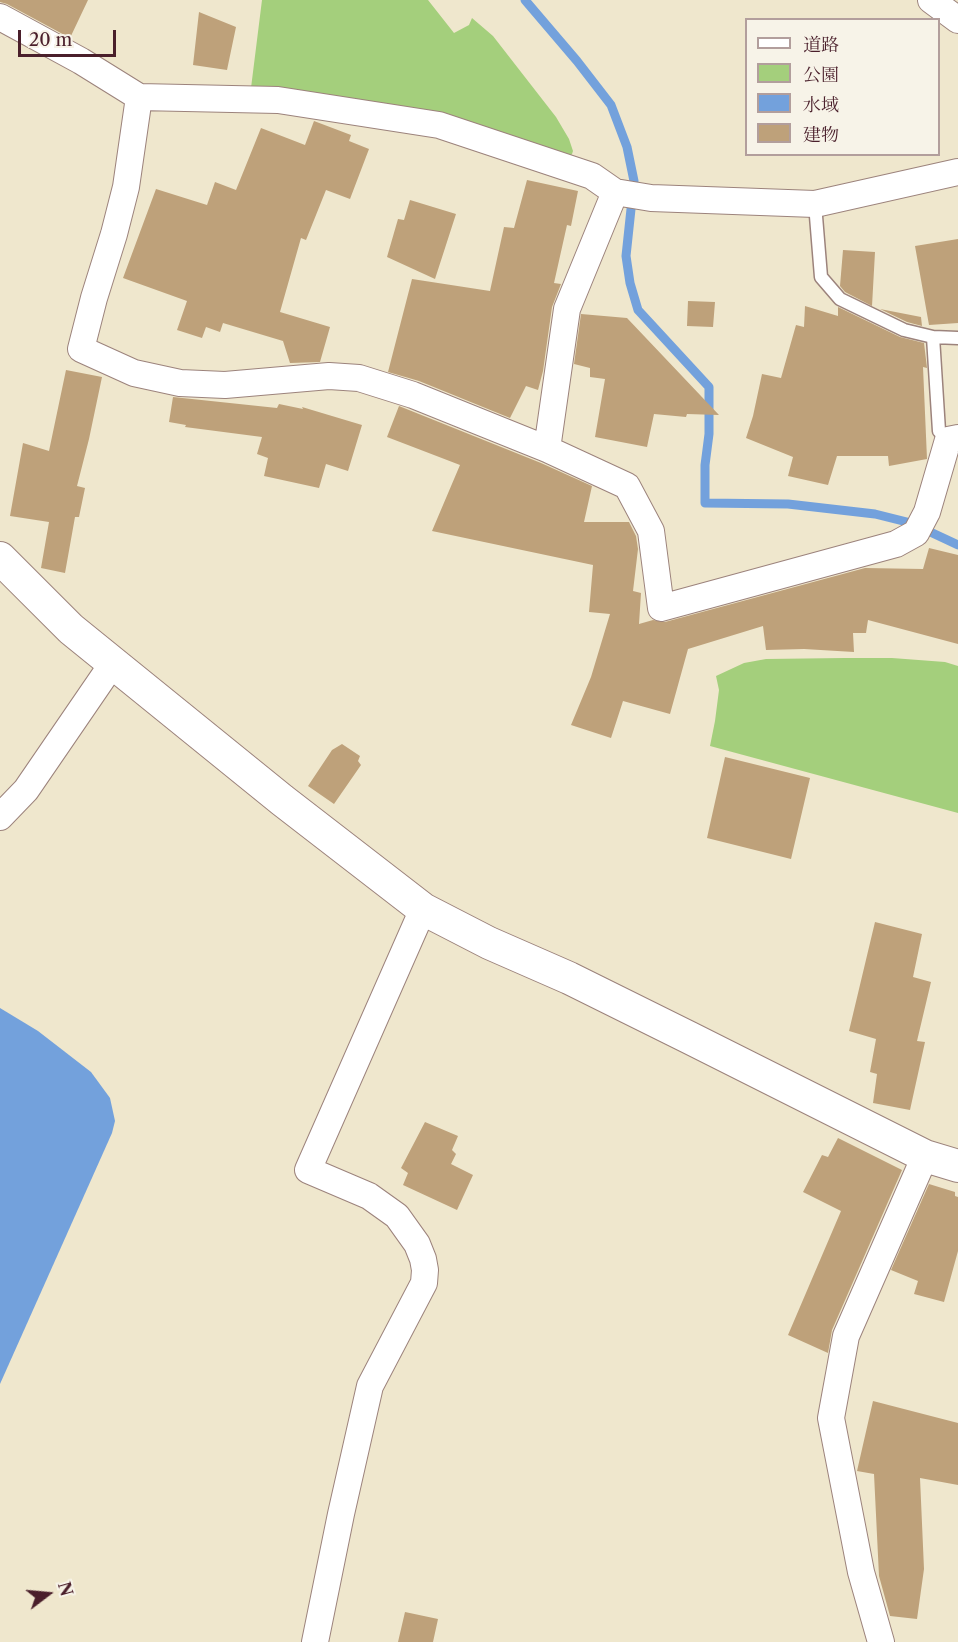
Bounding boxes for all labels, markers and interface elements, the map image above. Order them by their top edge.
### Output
scale bar [21,18,118,56]
legend [745,18,940,156]
text: 20 m [29,29,72,51]
text: 道路 [803,34,839,56]
text: 公園 [803,64,839,86]
text: 水域 [803,94,839,116]
text: 建物 [803,124,839,146]
north arrow [18,1564,78,1624]
text: N [54,1580,77,1598]

